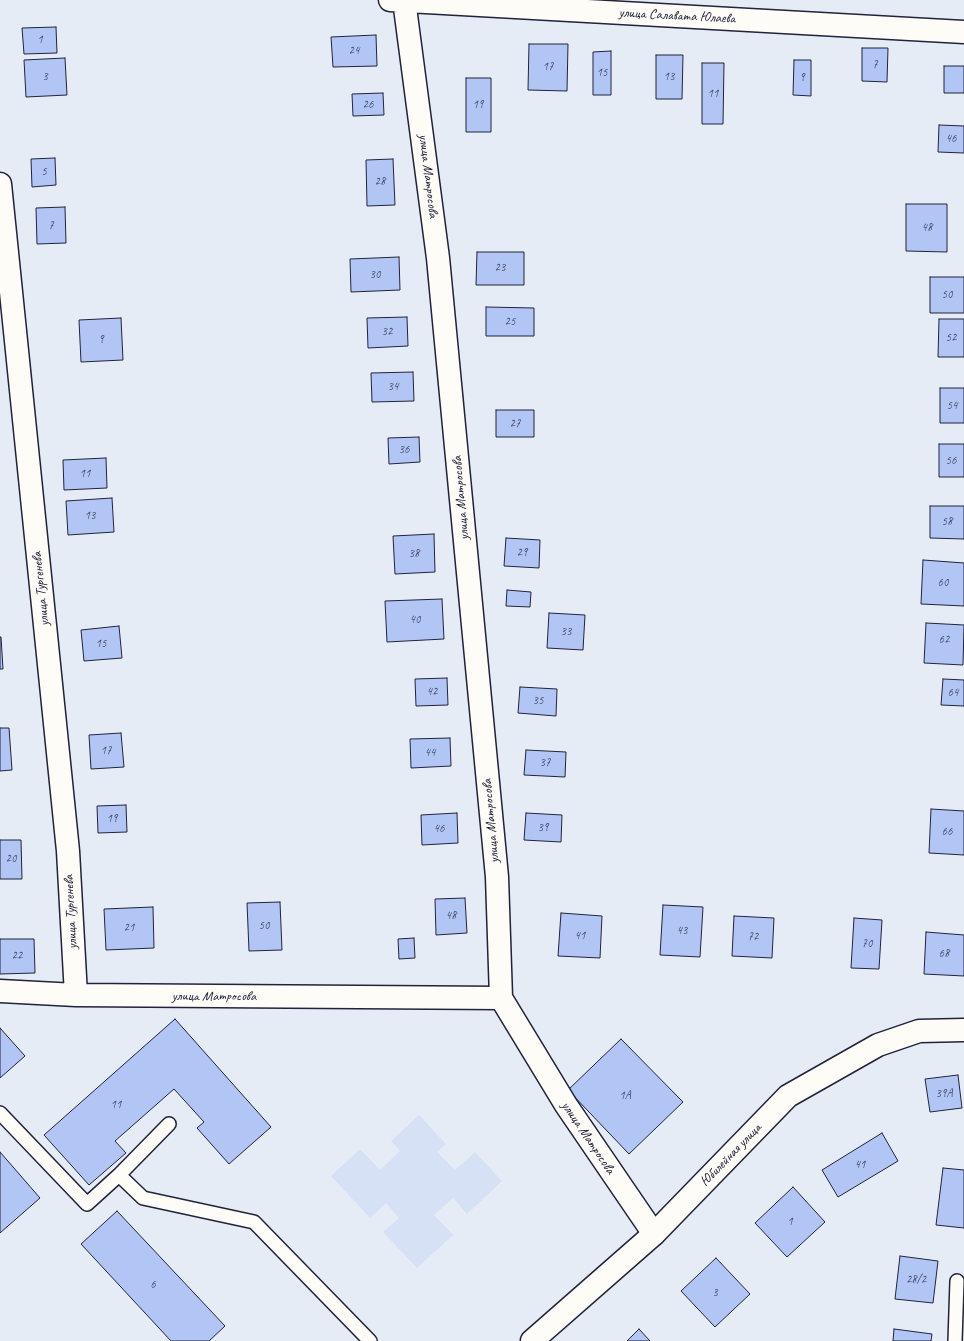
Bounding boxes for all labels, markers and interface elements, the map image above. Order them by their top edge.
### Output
street label: улица Салавата Юлаева [618,5,736,27]
house number: 1 [37,33,43,47]
house number: 24 [349,44,359,58]
house number: 7 [872,58,878,72]
house number: 17 [543,60,553,74]
house number: 15 [597,66,607,80]
house number: 3 [42,70,48,84]
house number: 13 [664,70,674,84]
house number: 9 [799,71,805,85]
house number: 11 [708,87,718,101]
house number: 26 [363,98,373,112]
house number: 19 [473,98,483,112]
house number: 46 [946,132,956,146]
street label: улица Матросова [415,133,441,219]
house number: 5 [41,165,47,179]
house number: 28 [375,175,385,189]
house number: 7 [48,219,54,233]
house number: 48 [922,221,932,235]
house number: 23 [495,261,505,275]
house number: 30 [370,268,380,282]
house number: 50 [942,288,952,302]
house number: 25 [505,315,515,329]
house number: 32 [382,325,392,339]
house number: 52 [946,331,956,345]
house number: 9 [98,333,104,347]
house number: 34 [388,380,398,394]
house number: 54 [947,399,957,413]
house number: 27 [510,417,520,431]
house number: 36 [399,443,409,457]
house number: 56 [946,454,956,468]
street label: улица Матросова [449,455,473,541]
house number: 11 [80,467,90,481]
house number: 13 [85,509,95,523]
house number: 58 [942,515,952,529]
house number: 29 [517,546,527,560]
house number: 38 [409,547,419,561]
street label: улица Тургенева [29,551,53,627]
house number: 60 [938,576,948,590]
house number: 40 [410,613,420,627]
house number: 33 [561,625,571,639]
house number: 62 [939,633,949,647]
house number: 15 [96,637,106,651]
house number: 42 [427,685,437,699]
house number: 64 [948,686,958,700]
house number: 35 [533,694,543,708]
house number: 17 [101,744,111,758]
house number: 44 [425,746,435,760]
house number: 37 [540,756,550,770]
street label: улица Матросова [479,778,503,864]
house number: 19 [107,812,117,826]
house number: 39 [538,821,548,835]
house number: 46 [434,822,444,836]
house number: 66 [942,825,952,839]
house number: 20 [6,852,16,866]
street label: улица Тургенева [61,874,81,950]
house number: 48 [446,909,456,923]
house number: 50 [259,919,269,933]
house number: 21 [124,921,134,935]
house number: 43 [677,924,687,938]
house number: 41 [575,929,585,943]
house number: 72 [748,930,758,944]
house number: 70 [862,937,872,951]
house number: 68 [939,947,949,961]
house number: 22 [12,949,22,963]
street label: улица Матросова [172,988,256,1004]
house number: 39А [936,1087,952,1101]
house number: 1А [619,1089,631,1103]
house number: 11 [111,1098,121,1112]
street label: улица Матросова [557,1098,619,1178]
street label: Юбилейная улица [697,1120,765,1190]
house number: 41 [855,1158,865,1172]
house number: 1 [787,1215,793,1229]
house number: 28/2 [906,1273,926,1287]
house number: 6 [150,1278,156,1292]
house number: 3 [712,1286,718,1300]

